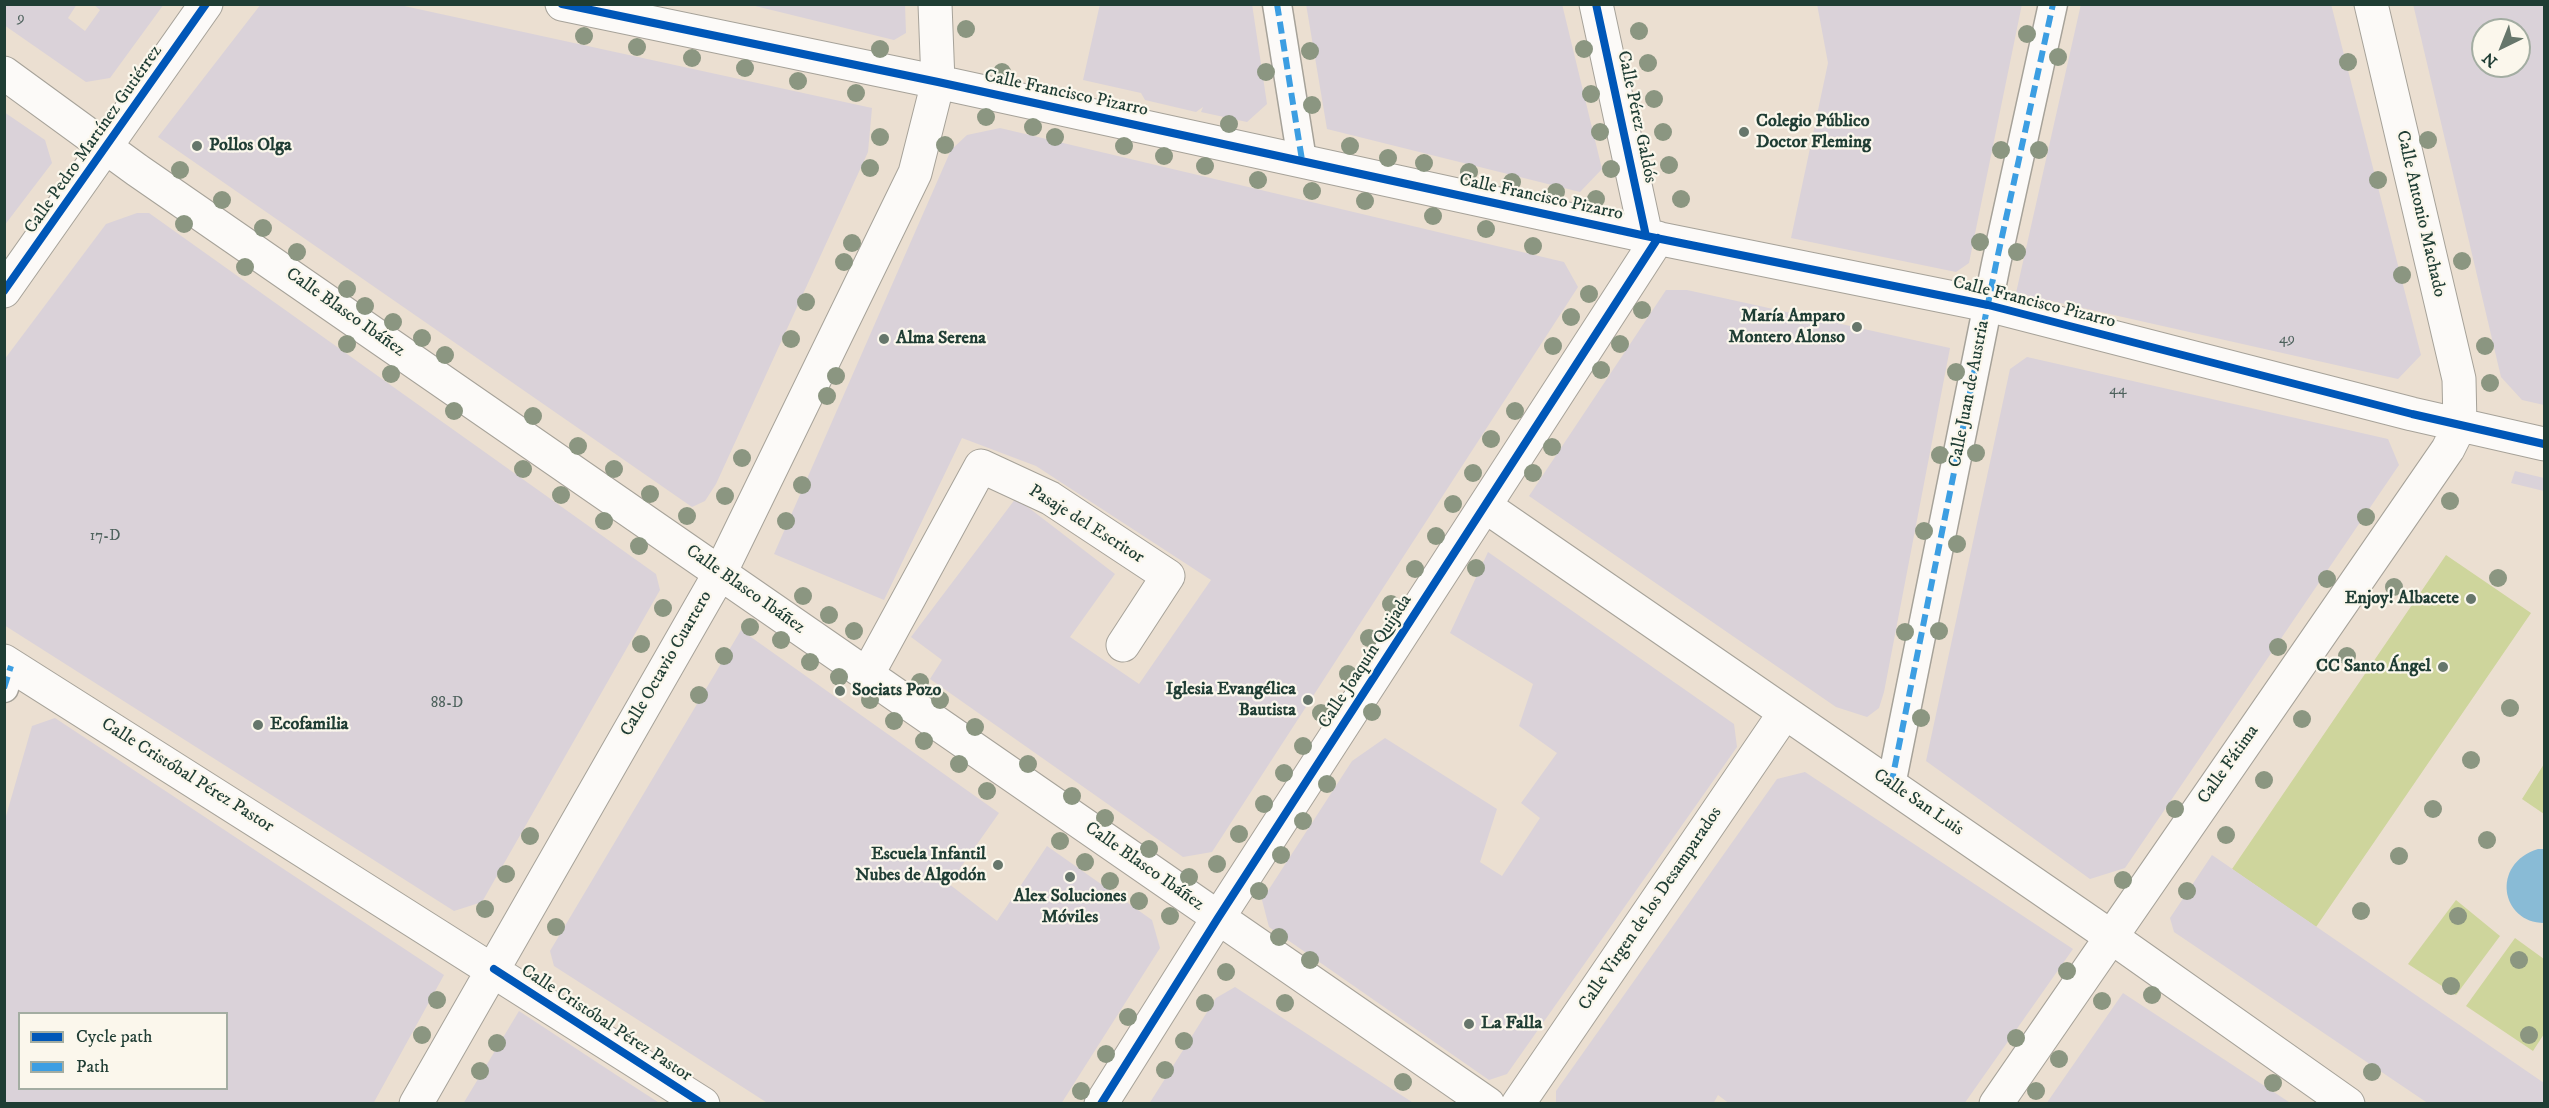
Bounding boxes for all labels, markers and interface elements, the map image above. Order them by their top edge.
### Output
house number: 9 [17,10,25,28]
north arrow [2471,18,2531,78]
street label: Calle Pedro Martínez Gutiérrez [21,42,167,238]
text: N [2478,48,2502,72]
street label: Calle Pérez Galdós [1611,49,1661,185]
street label: Calle Francisco Pizarro [982,66,1150,122]
place label: Colegio Público Doctor Fleming [1756,111,1871,154]
marker: Colegio Público Doctor Fleming [1737,125,1751,139]
street label: Calle Antonio Machado [2390,129,2450,299]
place label: Pollos Olga [209,135,292,157]
marker: Pollos Olga [190,139,204,153]
street label: Calle Francisco Pizarro [1457,170,1625,226]
street label: Calle Blasco Ibáñez [281,264,409,362]
street label: Calle Francisco Pizarro [1950,272,2118,334]
place label: María Amparo Montero Alonso [1728,306,1845,348]
street label: Calle Juan de Austria [1945,319,1995,469]
marker: María Amparo Montero Alonso [1850,320,1864,334]
place label: Alma Serena [896,328,986,350]
house number: 49 [2279,331,2295,349]
marker: Alma Serena [877,332,891,346]
house number: 44 [2109,382,2127,400]
street label: Pasaje del Escritor [1024,481,1148,569]
house number: 17-D [90,528,120,546]
street label: Calle Blasco Ibáñez [681,541,809,639]
street label: Calle Octavio Cuartero [617,587,717,741]
place label: Enjoy! Albacete [2345,588,2459,610]
street label: Calle Joaquín Quijada [1315,591,1417,733]
marker: Enjoy! Albacete [2464,592,2478,606]
place label: CC Santo Ángel [2316,656,2431,678]
marker: CC Santo Ángel [2436,660,2450,674]
place label: Iglesia Evangélica Bautista [1166,679,1296,722]
place label: Sociats Pozo [852,680,941,702]
marker: Sociats Pozo [833,684,847,698]
marker: Iglesia Evangélica Bautista [1301,693,1315,707]
house number: 88-D [431,695,463,713]
street label: Calle Cristóbal Pérez Pastor [97,714,277,838]
place label: Ecofamilia [270,714,348,736]
marker: Ecofamilia [251,718,265,732]
street label: Calle Fátima [2194,721,2264,809]
street label: Calle San Luis [1869,765,1967,841]
street label: Calle Virgen de los Desamparados [1575,803,1727,1015]
street label: Calle Blasco Ibáñez [1080,818,1208,916]
place label: Escuela Infantil Nubes de Algodón [855,844,986,886]
marker: Escuela Infantil Nubes de Algodón [991,858,1005,872]
marker: Alex Soluciones Móviles [1063,870,1077,884]
place label: Alex Soluciones Móviles [1013,886,1127,928]
street label: Calle Cristóbal Pérez Pastor [516,961,696,1087]
legend [18,1012,228,1090]
place label: La Falla [1481,1013,1542,1035]
marker: La Falla [1462,1017,1476,1031]
text: Cycle path [76,1026,153,1048]
text: Path [76,1056,109,1078]

